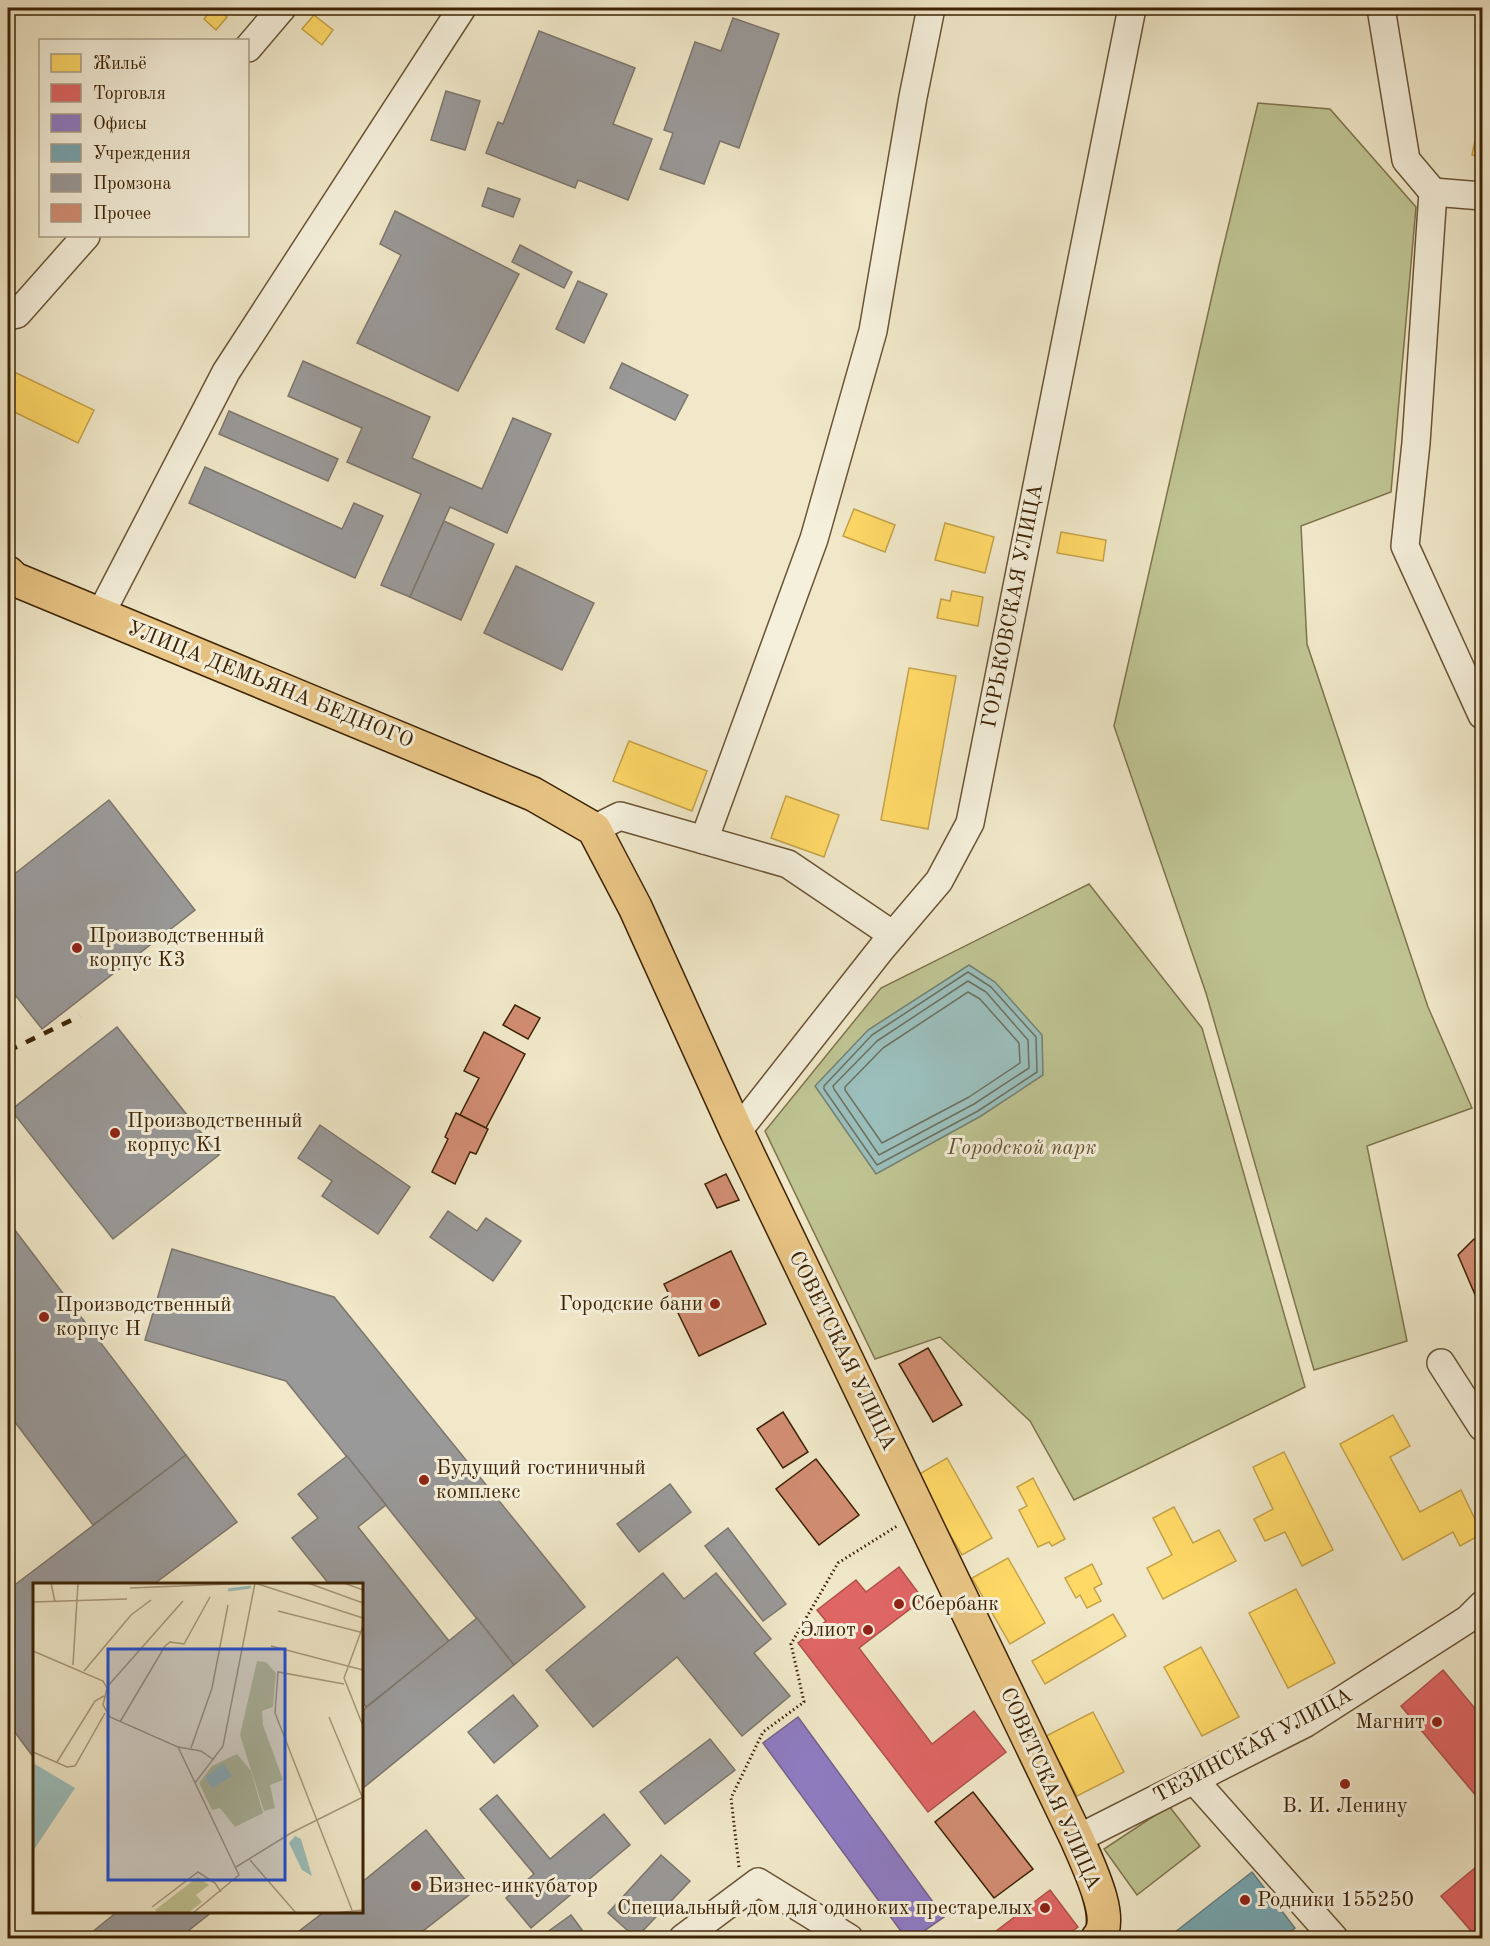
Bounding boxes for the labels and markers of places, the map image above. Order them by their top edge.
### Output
place label: Производственный корпус K3 [89,926,264,971]
marker: Производственный корпус K3 [70,941,84,955]
place label: Производственный корпус K1 [127,1111,302,1156]
marker: Производственный корпус K1 [108,1126,122,1140]
place label: Городские бани [559,1294,703,1315]
place label: Производственный корпус H [56,1295,231,1340]
marker: Городские бани [708,1297,722,1311]
marker: Производственный корпус H [37,1310,51,1324]
place label: Будущий гостиничный комплекс [436,1458,646,1503]
marker: Будущий гостиничный комплекс [417,1473,431,1487]
place label: Сбербанк [911,1594,999,1615]
marker: Сбербанк [892,1597,906,1611]
place label: Элиот [800,1620,856,1641]
marker: Элиот [861,1623,875,1637]
place label: Магнит [1355,1712,1425,1733]
marker: Магнит [1430,1715,1444,1729]
marker: В. И. Ленину [1338,1777,1352,1791]
place label: В. И. Ленину [1282,1796,1408,1817]
place label: Бизнес-инкубатор [428,1876,598,1897]
marker: Бизнес-инкубатор [409,1879,423,1893]
place label: Родники 155250 [1257,1890,1414,1911]
marker: Родники 155250 [1238,1893,1252,1907]
place label: Специальный дом для одиноких престарелых [617,1898,1033,1919]
marker: Специальный дом для одиноких престарелых [1038,1901,1052,1915]

